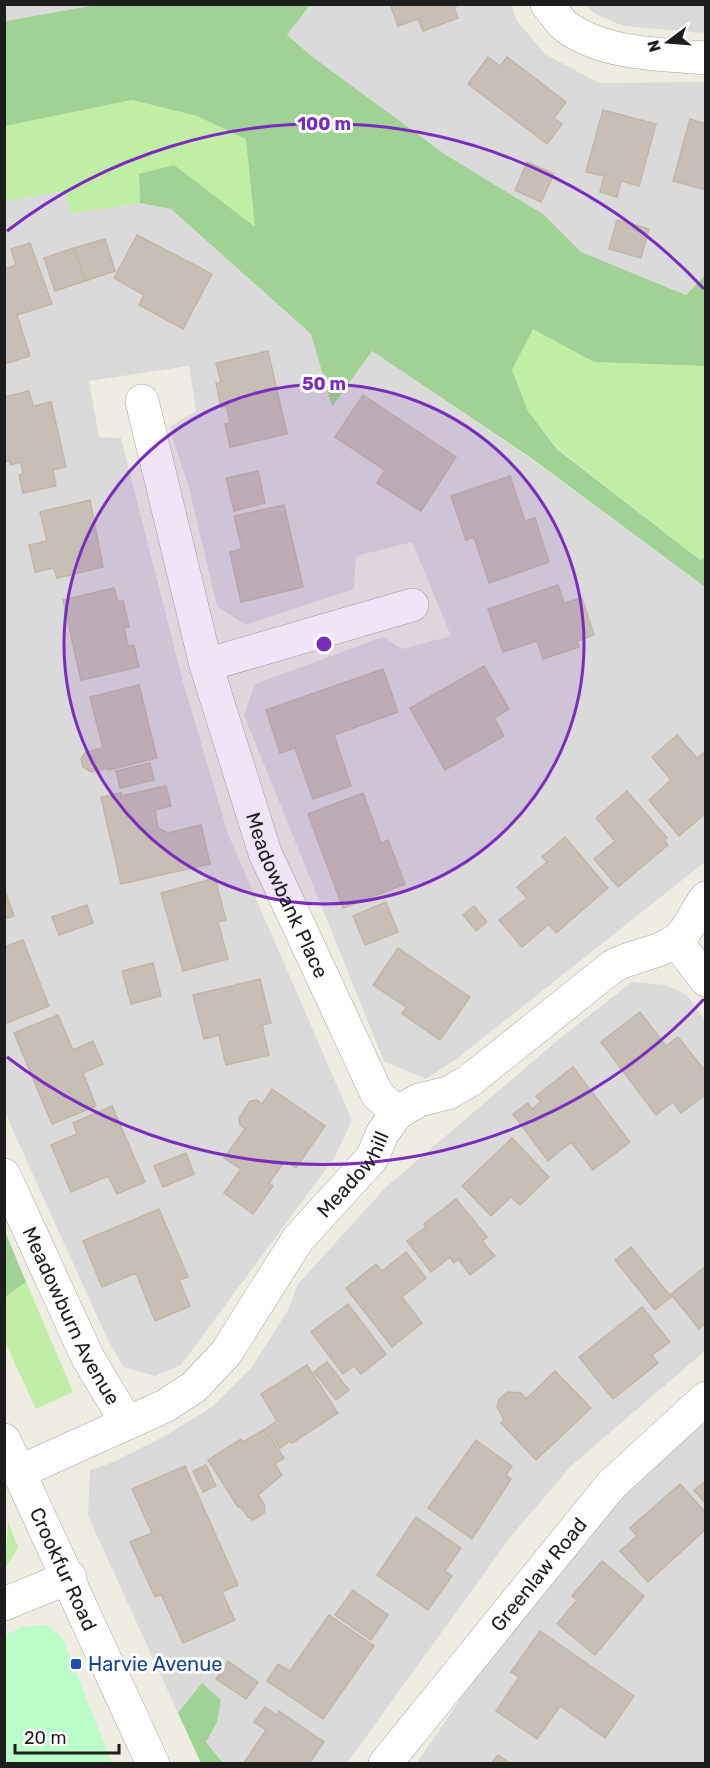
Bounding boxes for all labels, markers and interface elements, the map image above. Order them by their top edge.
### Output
north arrow [638,12,698,72]
text: N [643,38,665,54]
text: 100 m [297,113,351,135]
text: 50 m [302,373,346,395]
centre of rings [314,634,334,654]
street label: Meadowbank Place [241,809,333,982]
street label: Meadowhill [312,1128,394,1222]
street label: Meadowburn Avenue [17,1223,125,1409]
street label: Crookfur Road [25,1503,102,1635]
street label: Greenlaw Road [485,1513,592,1636]
place label: Harvie Avenue [88,1652,222,1676]
marker: Harvie Avenue [69,1657,83,1671]
scale bar [15,1717,118,1755]
text: 20 m [24,1727,66,1749]

